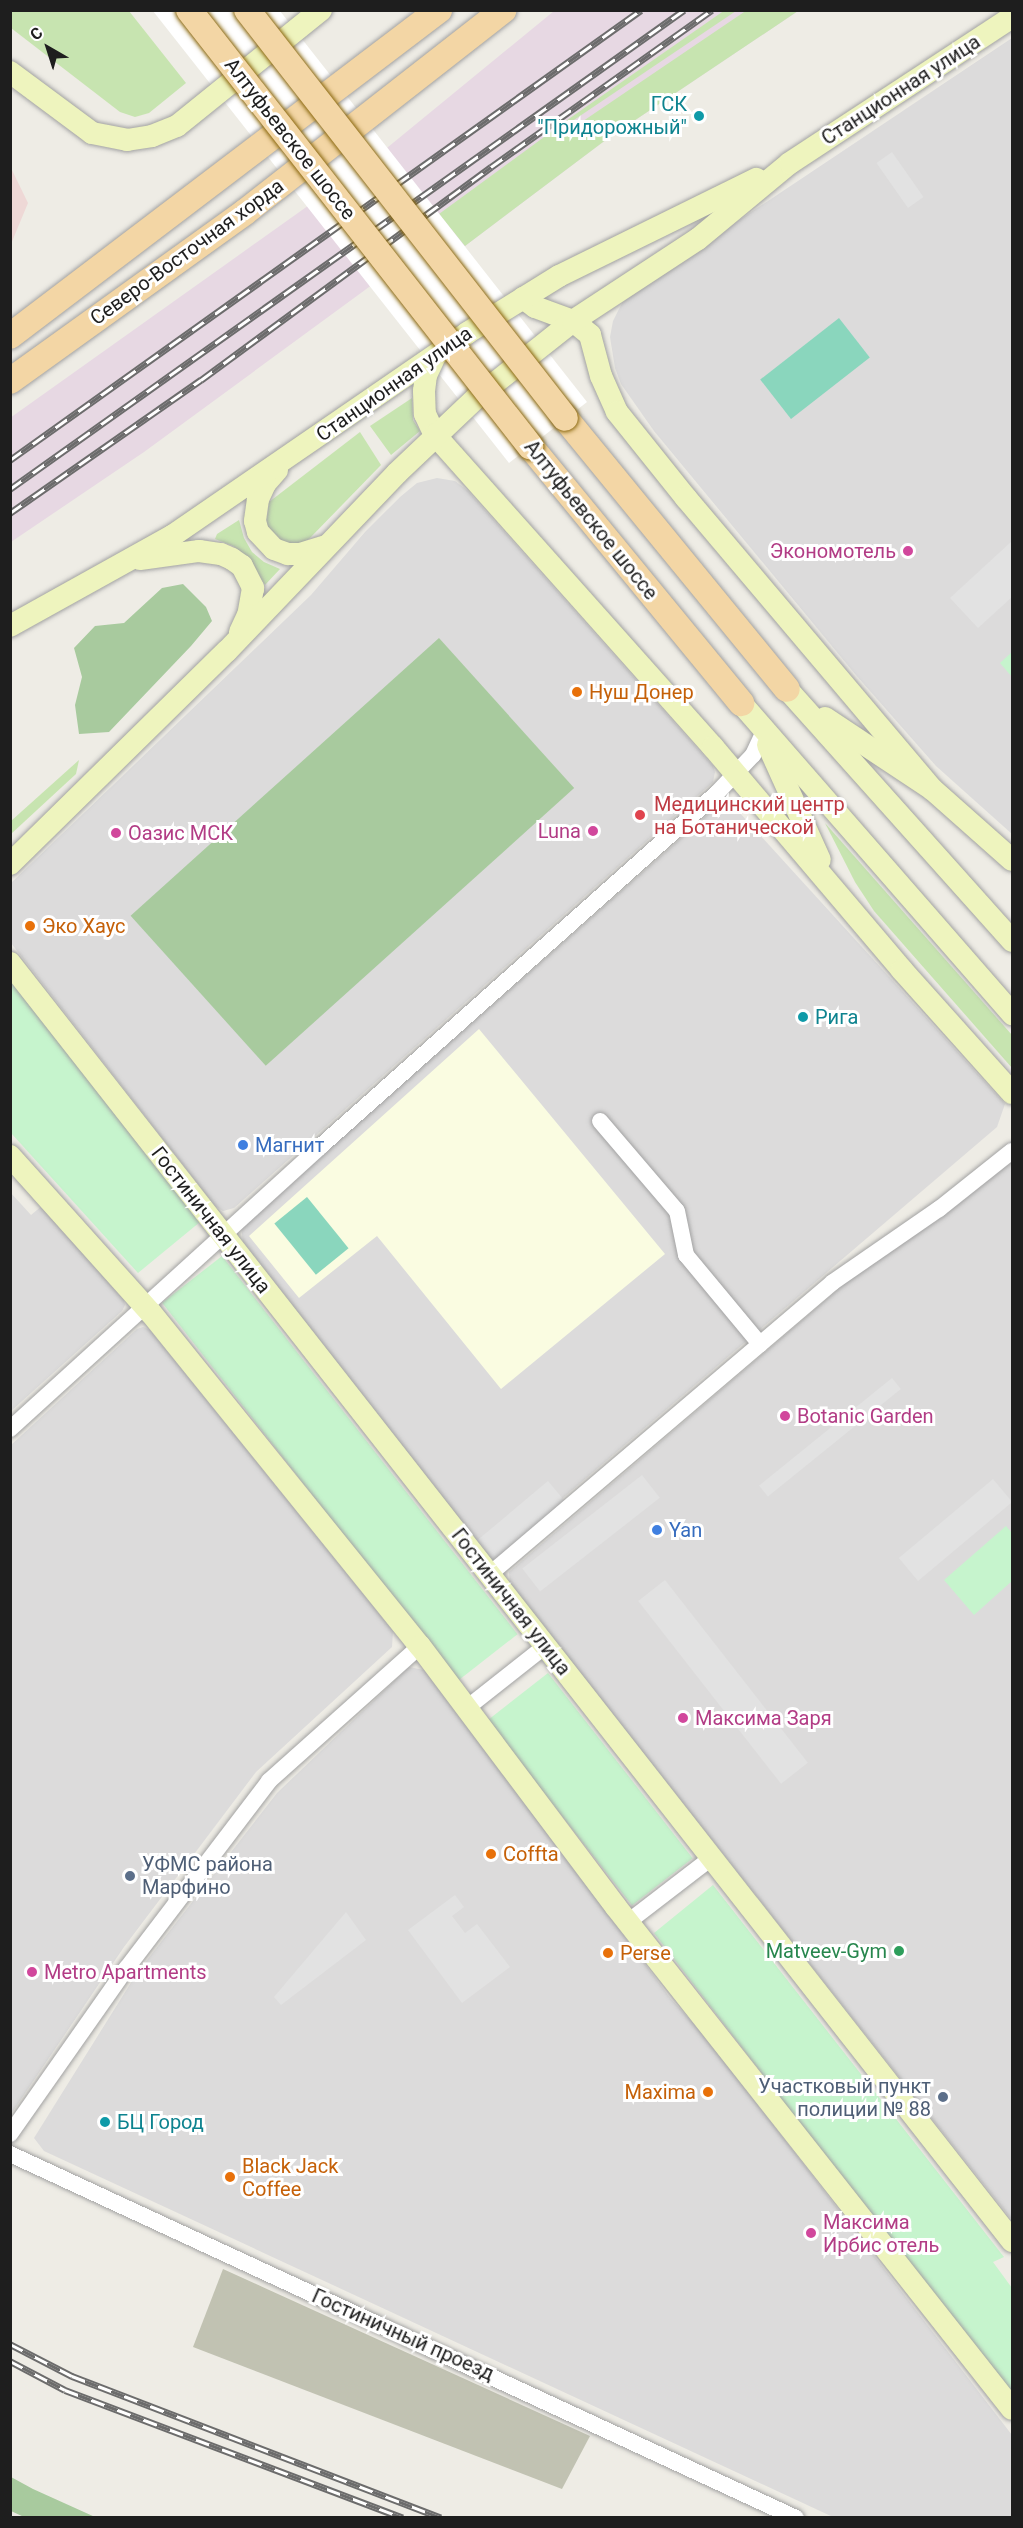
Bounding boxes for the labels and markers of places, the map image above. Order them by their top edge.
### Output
place label: ГСК "Придорожный" [537,92,687,139]
marker: ГСК "Придорожный" [692,109,706,123]
place label: Экономотель [770,539,896,563]
marker: Экономотель [901,544,915,558]
place label: Нуш Донер [589,680,694,704]
marker: Нуш Донер [570,685,584,699]
place label: Медицинский центр на Ботанической [654,792,845,839]
marker: Медицинский центр на Ботанической [631,806,649,824]
place label: Luna [538,819,581,843]
place label: Оазис МСК [128,821,233,845]
marker: Luna [586,824,600,838]
marker: Оазис МСК [109,826,123,840]
place label: Эко Хаус [42,914,126,938]
marker: Эко Хаус [23,919,37,933]
place label: Рига [815,1005,858,1029]
marker: Рига [796,1010,810,1024]
place label: Магнит [255,1133,324,1157]
marker: Магнит [236,1138,250,1152]
place label: Botanic Garden [797,1404,934,1428]
marker: Botanic Garden [778,1409,792,1423]
place label: Yan [669,1518,702,1542]
marker: Yan [650,1523,664,1537]
place label: Максима Заря [695,1706,832,1730]
marker: Максима Заря [676,1711,690,1725]
place label: Coffta [503,1842,559,1866]
marker: Coffta [484,1847,498,1861]
place label: УФМС района Марфино [142,1852,273,1899]
marker: УФМС района Марфино [123,1869,137,1883]
place label: Matveev-Gym [766,1939,887,1963]
place label: Perse [620,1941,671,1965]
marker: Matveev-Gym [892,1944,906,1958]
marker: Perse [601,1946,615,1960]
place label: Metro Apartments [44,1960,207,1984]
marker: Metro Apartments [25,1965,39,1979]
place label: Участковый пункт полиции № 88 [758,2074,931,2121]
place label: Maxima [624,2080,696,2104]
marker: Maxima [701,2085,715,2099]
marker: Участковый пункт полиции № 88 [936,2090,950,2104]
place label: БЦ Город [117,2110,204,2134]
marker: БЦ Город [98,2115,112,2129]
place label: Black Jack Coffee [242,2154,338,2201]
marker: Black Jack Coffee [223,2170,237,2184]
place label: Максима Ирбис отель [823,2210,939,2257]
marker: Максима Ирбис отель [804,2226,818,2240]

